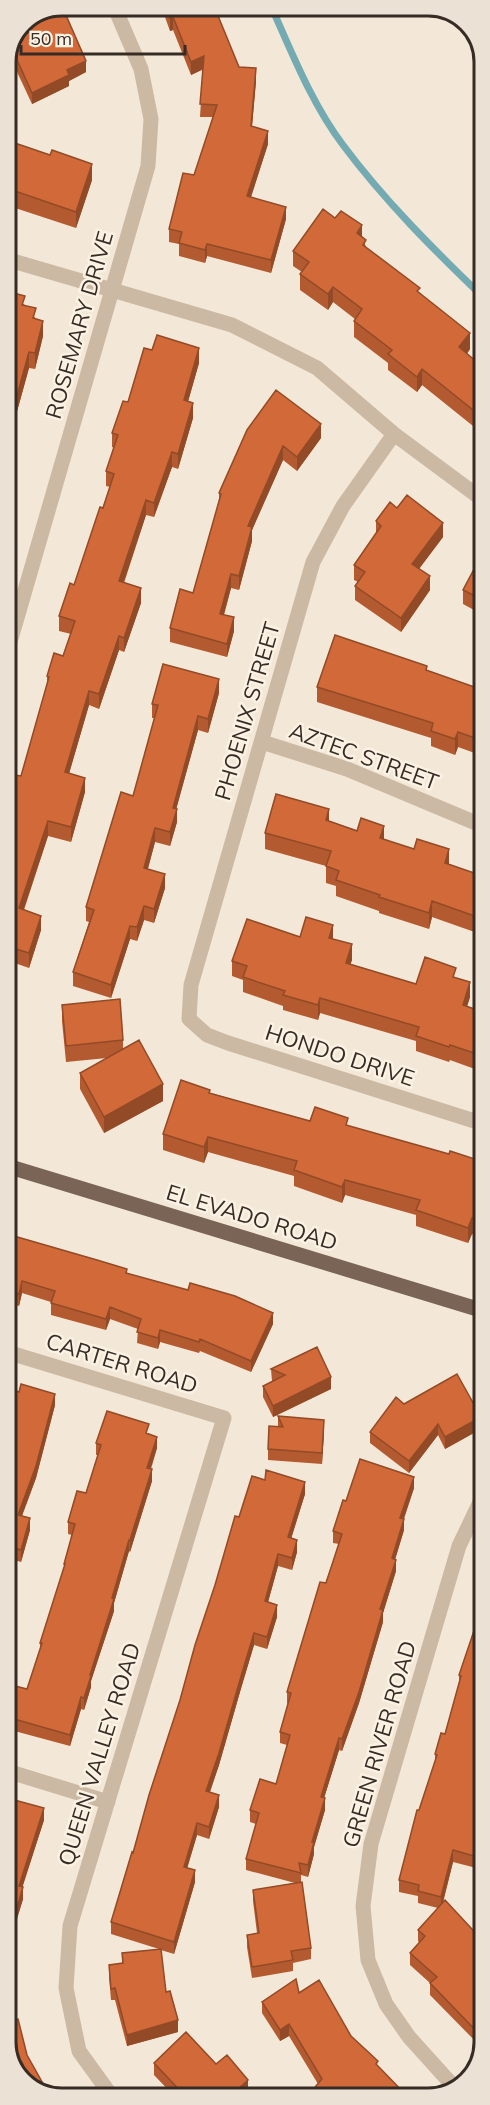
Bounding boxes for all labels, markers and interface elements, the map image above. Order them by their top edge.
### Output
scale bar [21,18,184,56]
text: 50 m [30,27,72,50]
street label: ROSEMARY DRIVE [39,228,119,422]
street label: PHOENIX STREET [208,619,286,803]
street label: AZTEC STREET [286,716,442,796]
street label: HONDO DRIVE [262,1018,418,1092]
street label: EL EVADO ROAD [163,1178,341,1256]
street label: CARTER ROAD [43,1327,201,1399]
street label: GREEN RIVER ROAD [336,1637,422,1851]
street label: QUEEN VALLEY ROAD [52,1639,146,1869]

